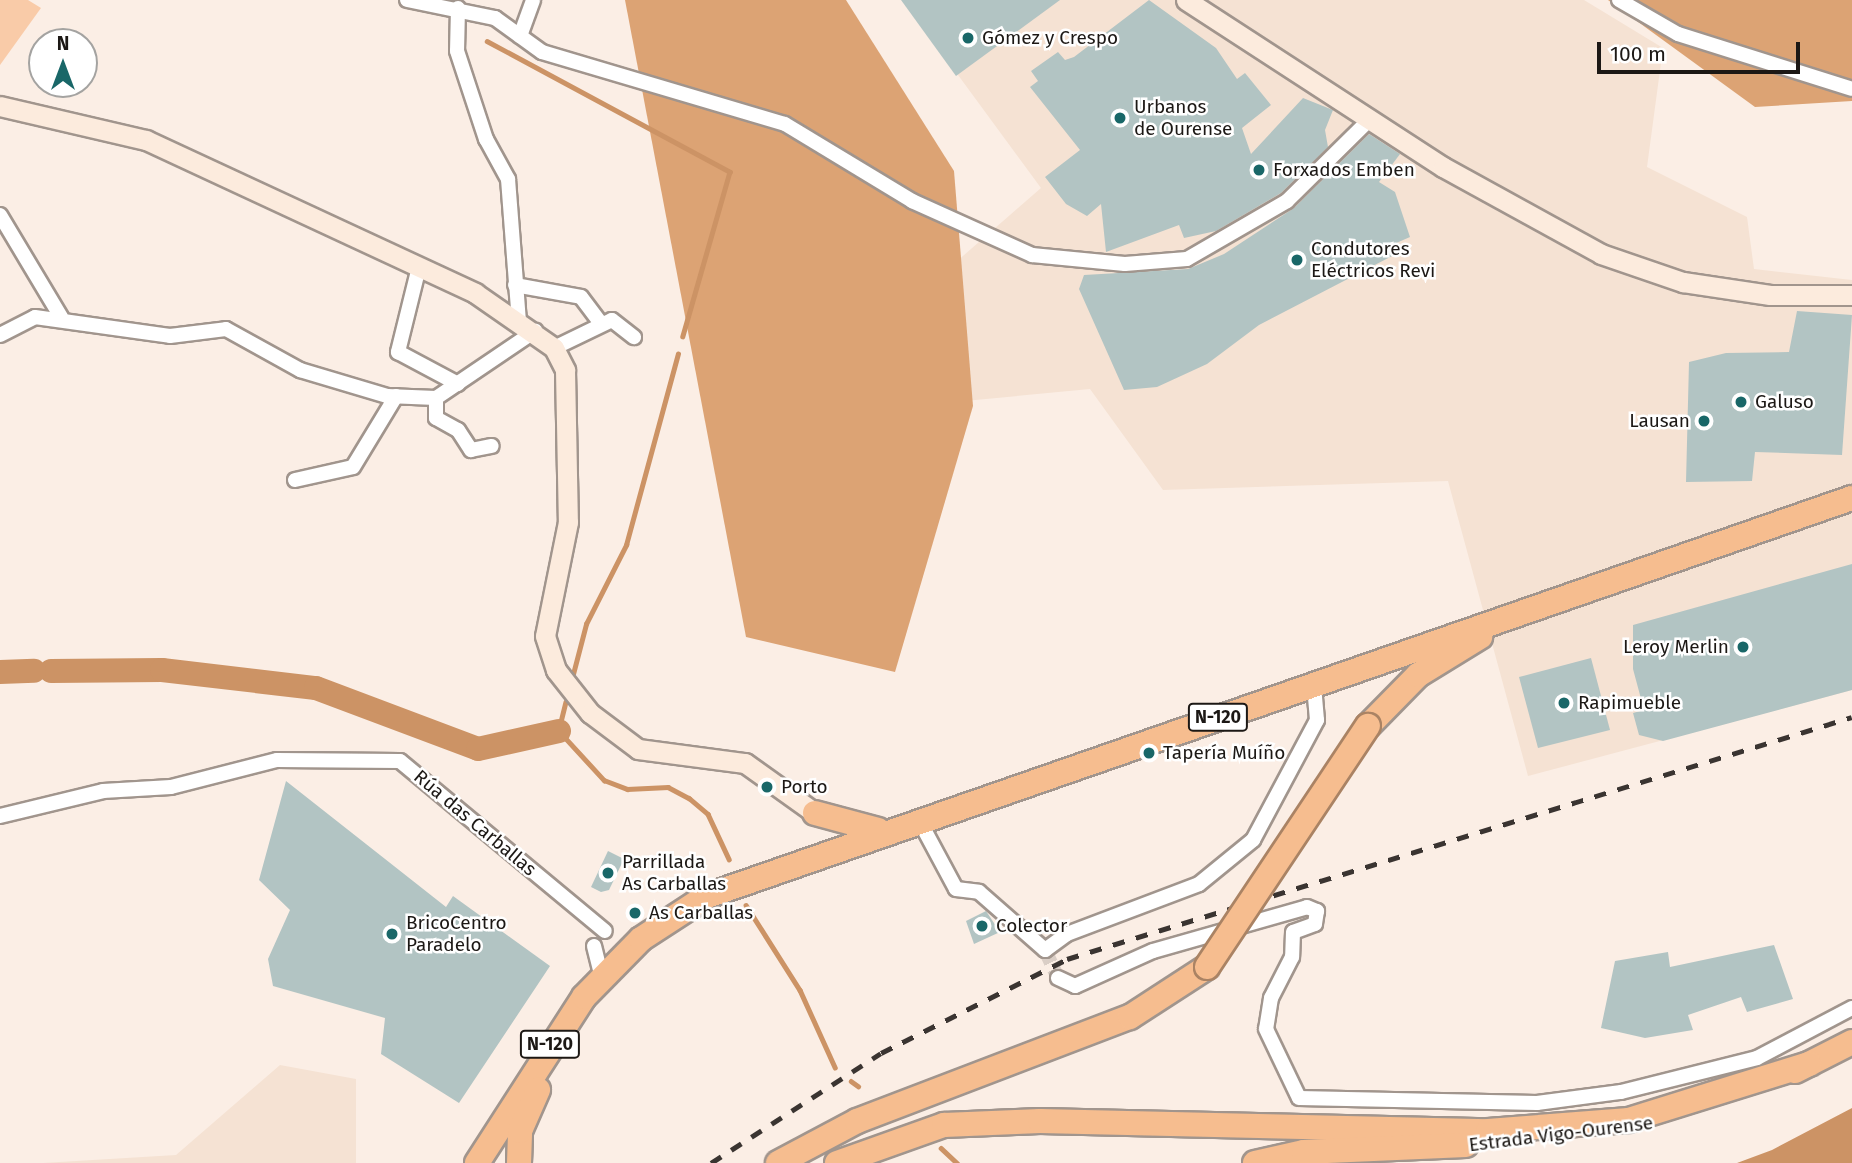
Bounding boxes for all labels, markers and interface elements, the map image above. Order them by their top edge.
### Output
place label: Gómez y Crespo [982,27,1118,49]
north arrow [28,28,98,98]
scale bar [1600,28,1803,72]
marker: Gómez y Crespo [960,30,976,46]
text: N [57,32,69,55]
text: 100 m [1610,41,1666,67]
place label: Urbanos de Ourense [1134,96,1232,140]
marker: Urbanos de Ourense [1112,110,1128,126]
place label: Forxados Emben [1273,159,1415,181]
marker: Forxados Emben [1251,162,1267,178]
place label: Condutores Eléctricos Revi [1311,238,1435,282]
marker: Condutores Eléctricos Revi [1289,252,1305,268]
place label: Galuso [1755,391,1814,413]
marker: Galuso [1733,394,1749,410]
place label: Lausan [1629,410,1690,432]
marker: Lausan [1696,413,1712,429]
place label: Leroy Merlin [1623,636,1729,658]
marker: Leroy Merlin [1735,639,1751,655]
place label: Rapimueble [1578,692,1681,714]
marker: Rapimueble [1556,695,1572,711]
road number: N-120 [1186,702,1250,732]
place label: Tapería Muíño [1163,742,1285,764]
marker: Tapería Muíño [1141,745,1157,761]
street label: Rúa das Carballas [409,765,541,881]
place label: Porto [781,776,828,798]
marker: Porto [759,779,775,795]
place label: Parrillada As Carballas [622,851,726,895]
marker: Parrillada As Carballas [600,865,616,881]
place label: As Carballas [649,902,753,924]
marker: As Carballas [627,905,643,921]
place label: BricoCentro Paradelo [406,912,507,956]
place label: Colector [996,915,1067,937]
marker: Colector [974,918,990,934]
marker: BricoCentro Paradelo [384,926,400,942]
road number: N-120 [518,1030,582,1058]
street label: Estrada Vigo-Ourense [1468,1111,1654,1157]

